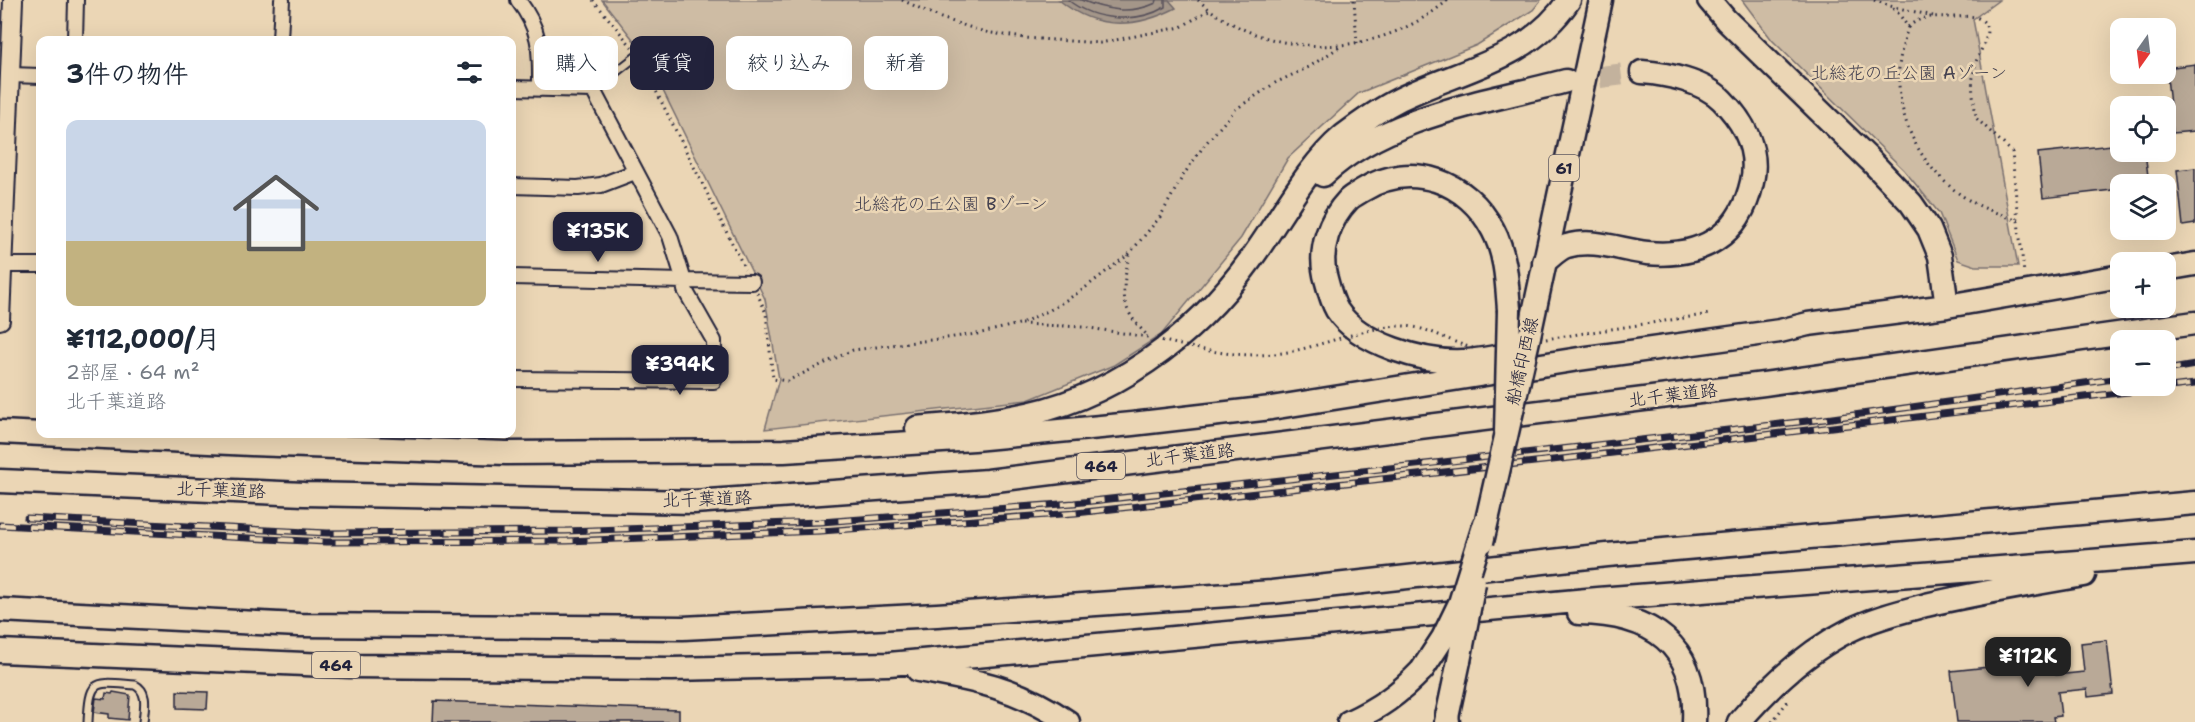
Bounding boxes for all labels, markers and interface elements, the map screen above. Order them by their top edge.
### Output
north arrow [2110,18,2176,84]
map controls [2110,18,2176,396]
chip: 購入 [534,36,618,90]
chip: 賃貸 [630,36,714,90]
chip: 絞り込み [726,36,852,90]
chip: 新着 [864,36,948,90]
text: 3件の物件 [66,56,188,91]
icon: filters [453,56,486,89]
park label: 北総花の丘公園 Aゾーン [1811,61,2007,85]
button: locate [2110,96,2176,162]
road number: 61 [1549,155,1579,181]
icon: home [222,159,330,267]
button: layers [2110,174,2176,240]
park label: 北総花の丘公園 Bゾーン [854,192,1048,216]
pin: ¥135K [556,212,640,263]
text: ¥135K [567,218,629,244]
button: + [2110,252,2176,318]
street label: 船橋印西線 [1500,314,1544,408]
text: ¥112,000/月 [66,321,221,356]
button: − [2110,330,2176,396]
pin: ¥394K [638,345,722,396]
text: ¥394K [646,351,714,377]
text: 2部屋 · 64 m² [66,359,200,385]
street label: 北千葉道路 [1627,378,1719,412]
text: 北千葉道路 [66,388,166,414]
street label: 北千葉道路 [1144,438,1236,472]
road number: 464 [1077,453,1125,479]
street label: 北千葉道路 [176,476,266,504]
street label: 北千葉道路 [662,485,752,513]
pin: ¥112K [1986,637,2070,688]
text: ¥112K [1999,643,2057,669]
road number: 464 [312,652,360,678]

